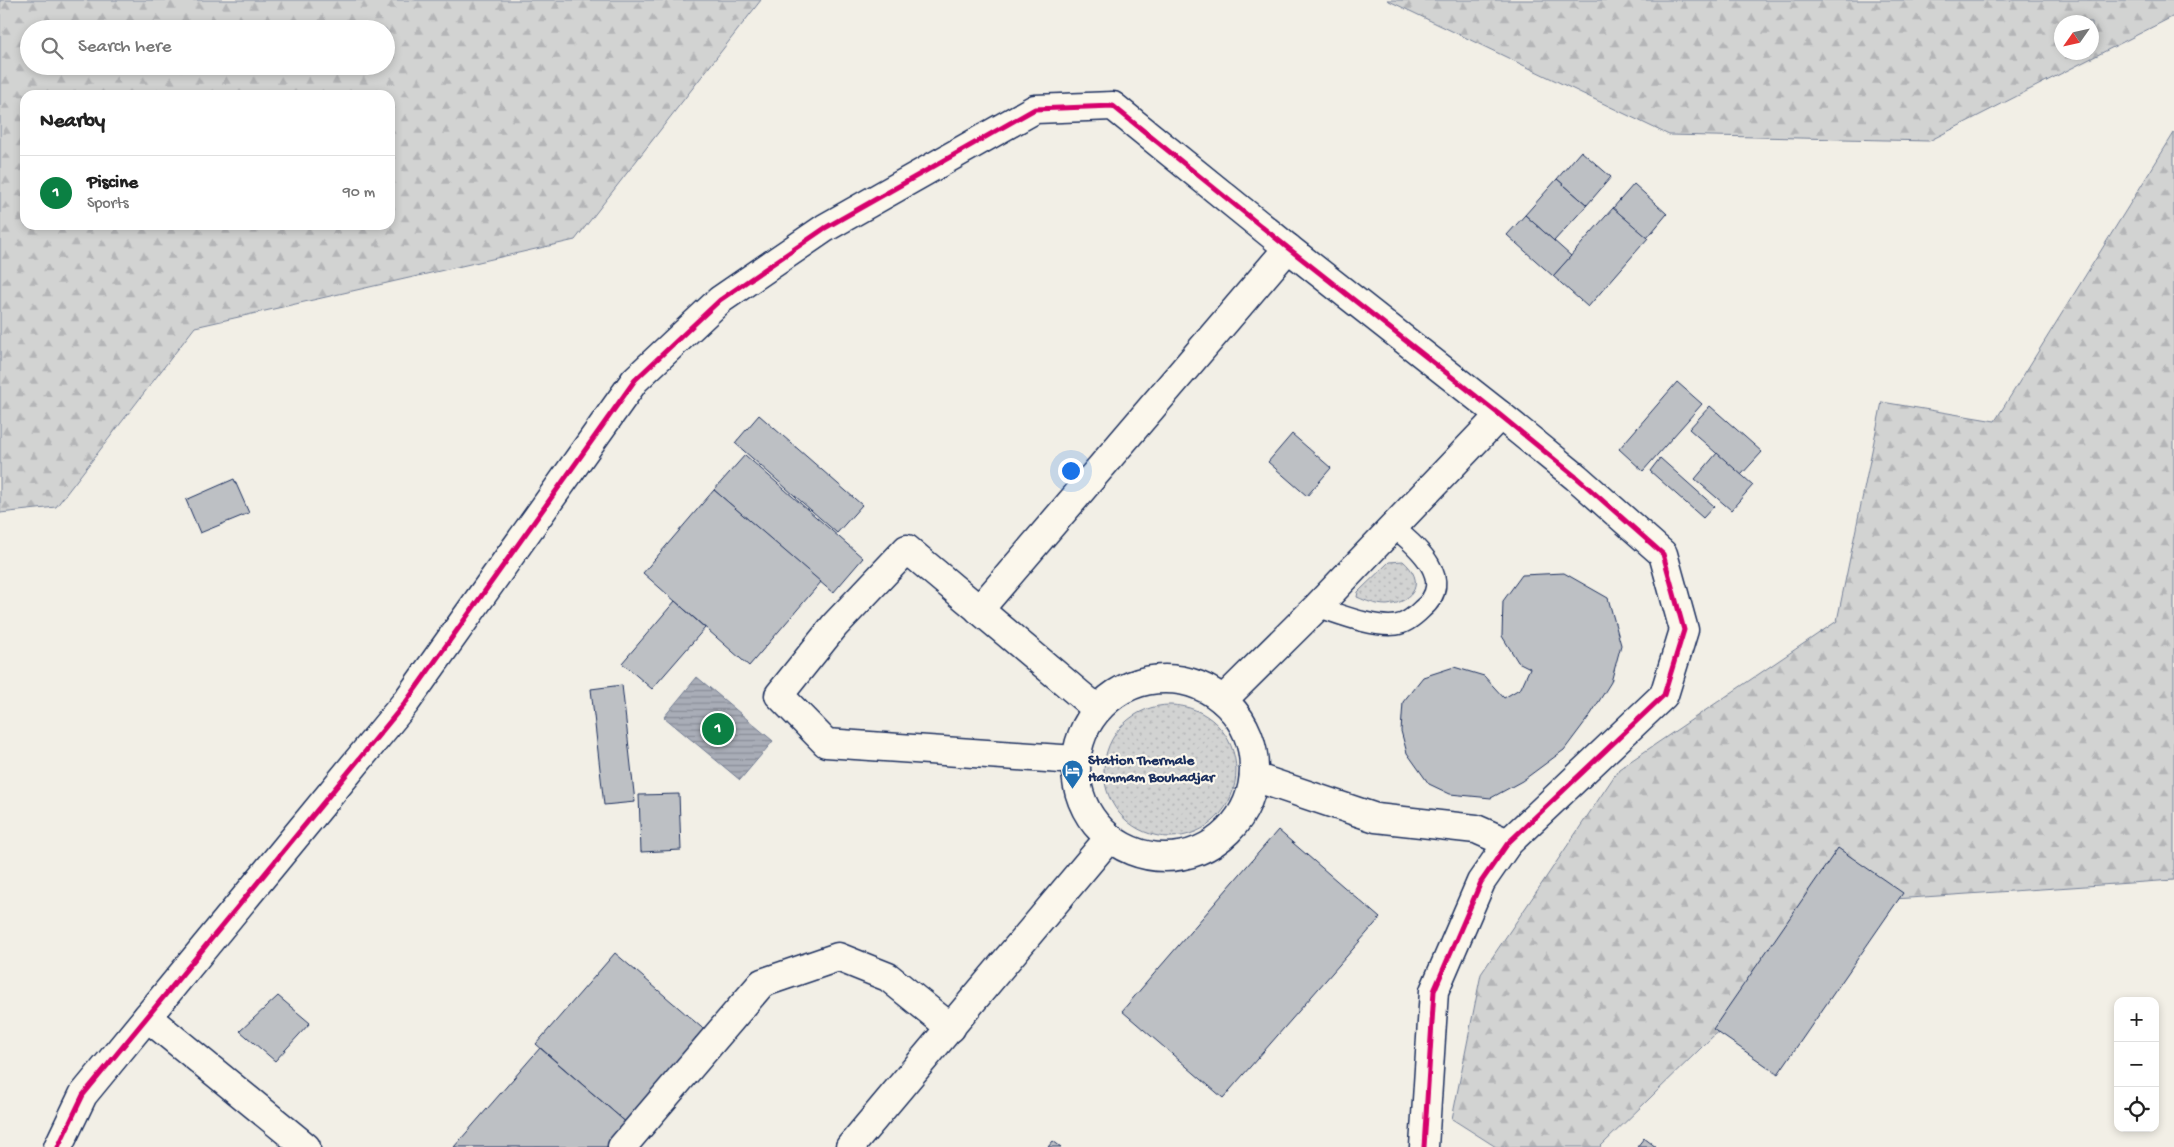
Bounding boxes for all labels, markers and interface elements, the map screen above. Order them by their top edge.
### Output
north arrow [2054,15,2099,60]
search box [20,20,395,75]
icon: search [38,34,66,62]
text: Search here [78,36,172,59]
text: Nearby [40,110,105,135]
text: Piscine [87,172,138,195]
text: 1 [53,184,59,203]
text: 90 m [343,184,375,203]
text: Sports [87,195,129,214]
your location [1058,458,1084,484]
pin: 1 [702,710,734,748]
place label: Station Thermale Hammam Bouhadjar [1088,752,1216,787]
hotel icon: Station Thermale Hammam Bouhadjar [1060,758,1084,789]
map controls [2114,997,2159,1132]
button: + [2114,997,2159,1042]
button: − [2114,1042,2159,1087]
button: locate [2114,1087,2159,1132]

